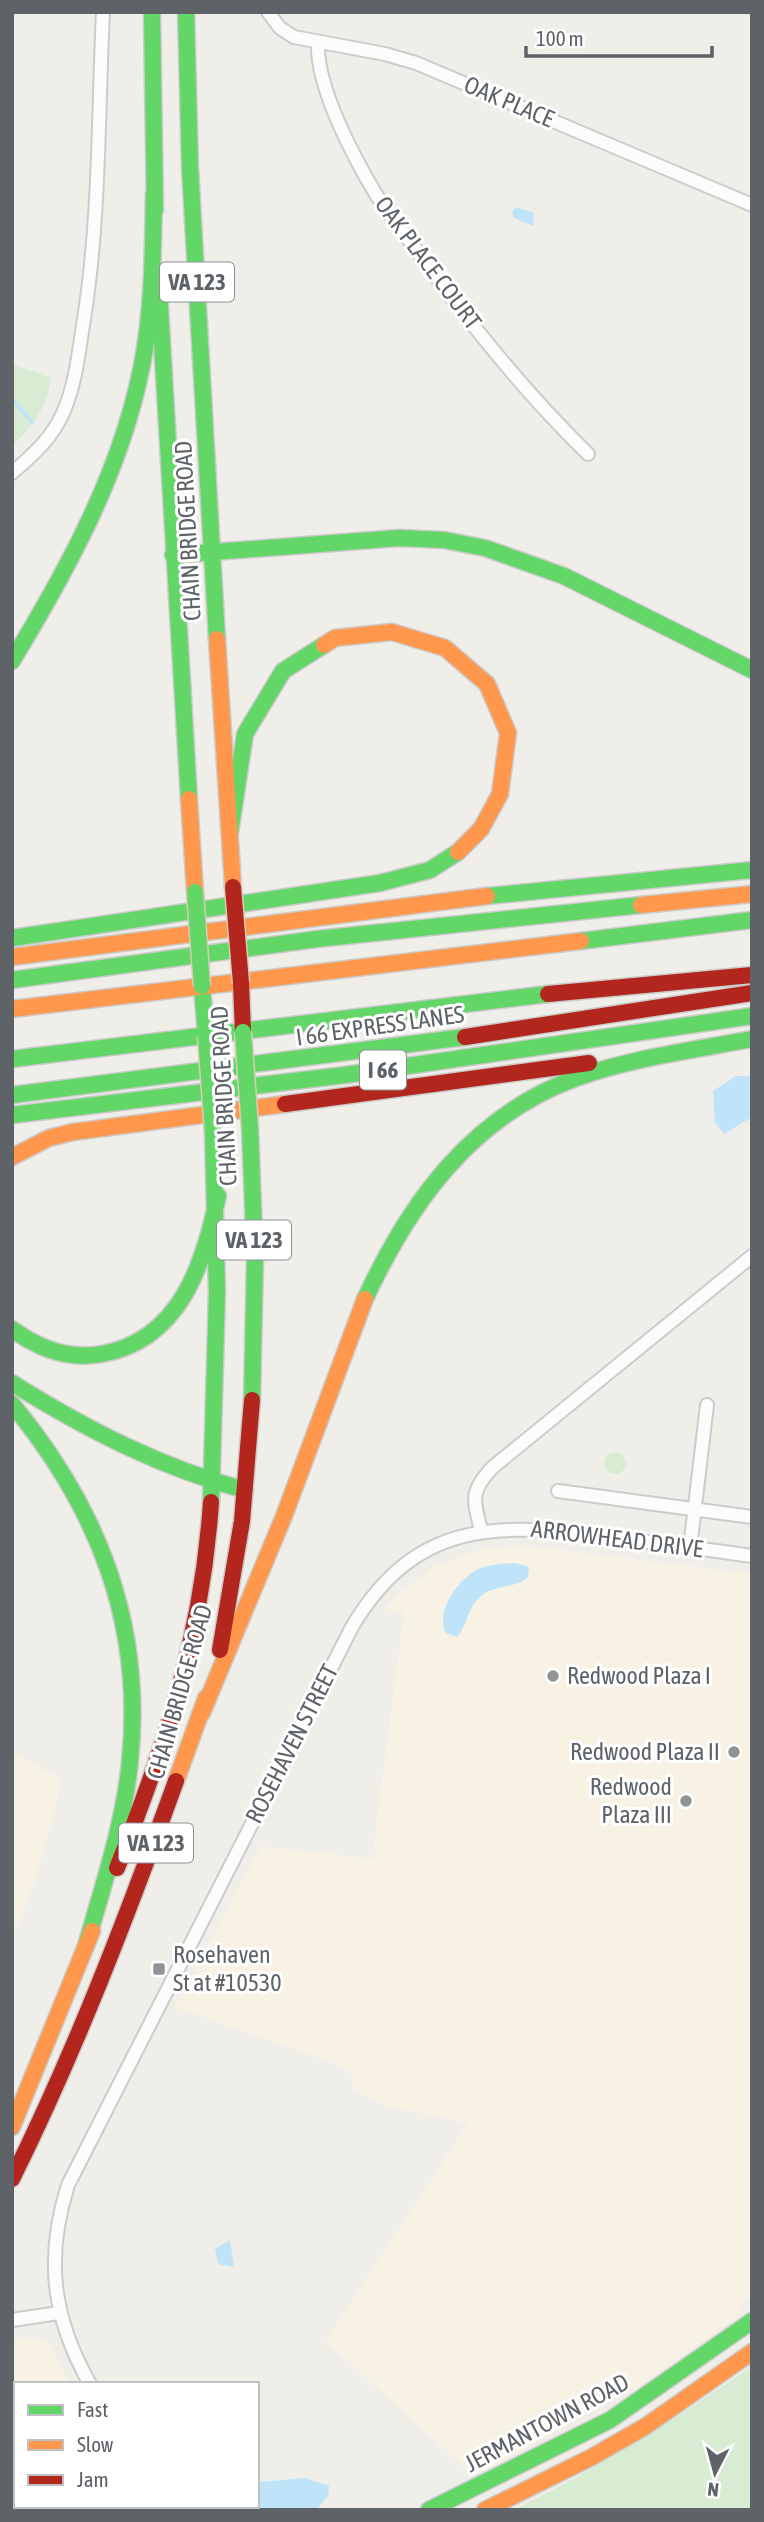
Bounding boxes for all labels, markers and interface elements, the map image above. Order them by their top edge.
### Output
scale bar [526,14,712,58]
text: 100 m [536,26,584,50]
street label: OAK PLACE [460,71,558,132]
street label: OAK PLACE COURT [370,191,487,335]
road number: VA 123 [160,262,234,302]
street label: CHAIN BRIDGE ROAD [169,440,206,622]
street label: I 66 EXPRESS LANES [294,1000,466,1051]
street label: CHAIN BRIDGE ROAD [205,1005,242,1187]
road number: I 66 [360,1050,406,1090]
road number: VA 123 [217,1220,291,1260]
street label: ARROWHEAD DRIVE [530,1515,705,1562]
street label: CHAIN BRIDGE ROAD [142,1602,217,1782]
street label: ROSEHAVEN STREET [240,1660,343,1828]
place label: Redwood Plaza I [567,1662,711,1689]
marker: Redwood Plaza I [545,1668,561,1684]
place label: Redwood Plaza II [570,1738,720,1765]
marker: Redwood Plaza II [726,1744,742,1760]
place label: Redwood Plaza III [590,1773,672,1828]
marker: Redwood Plaza III [678,1793,694,1809]
road number: VA 123 [119,1824,193,1862]
place label: Rosehaven St at #10530 [173,1941,282,1996]
marker: Rosehaven St at #10530 [151,1961,167,1977]
street label: JERMANTOWN ROAD [460,2368,633,2477]
legend [14,2382,259,2508]
text: Fast [77,2397,108,2421]
text: Slow [77,2432,114,2456]
north arrow [680,2438,750,2508]
text: Jam [77,2467,109,2491]
text: N [706,2478,720,2501]

